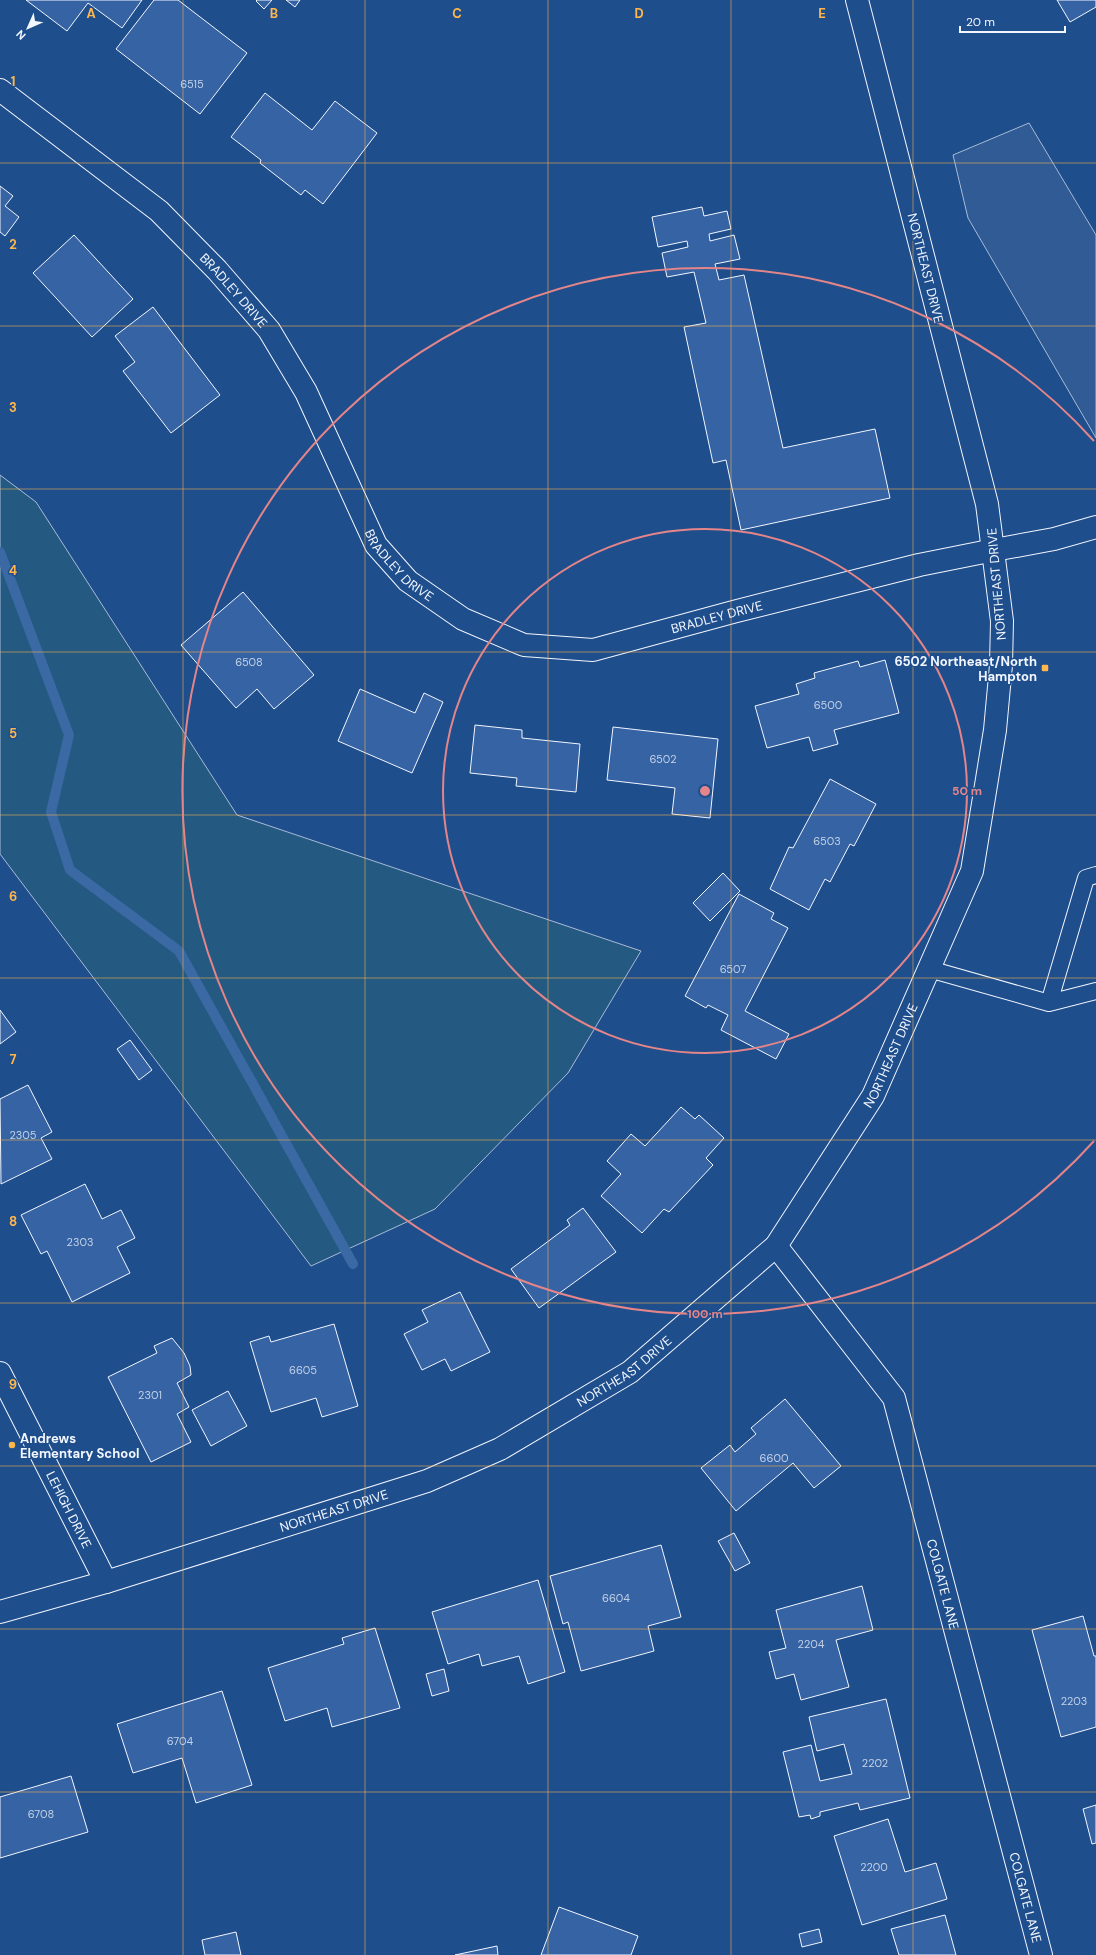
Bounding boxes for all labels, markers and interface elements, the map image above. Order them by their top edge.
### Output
text: A [86,5,96,22]
text: B [270,5,278,22]
text: C [452,5,462,22]
text: D [634,5,644,22]
text: E [818,5,826,22]
north arrow [8,8,48,48]
scale bar [960,8,1065,34]
text: 20 m [966,14,995,30]
text: N [13,27,29,43]
text: 1 [11,73,15,90]
house number: 6515 [180,77,204,91]
street label: NORTHEAST DRIVE [904,211,947,325]
text: 2 [9,236,17,253]
street label: BRADLEY DRIVE [196,250,271,331]
text: 3 [9,399,17,416]
street label: BRADLEY DRIVE [361,527,437,605]
street label: NORTHEAST DRIVE [983,527,1010,641]
text: 4 [9,562,17,579]
street label: BRADLEY DRIVE [669,597,764,637]
place label: 6502 Northeast/North Hampton [895,653,1037,685]
house number: 6508 [235,655,263,669]
marker: 6502 Northeast/North Hampton [1040,663,1050,673]
house number: 6500 [814,698,842,712]
text: 5 [9,725,17,742]
house number: 6502 [649,752,677,766]
text: 50 m [952,783,982,799]
centre of rings [698,784,712,798]
house number: 6503 [813,834,841,848]
text: 6 [9,888,17,905]
house number: 6507 [720,962,746,976]
street label: NORTHEAST DRIVE [860,1001,922,1111]
text: 7 [10,1051,17,1068]
house number: 2305 [9,1128,37,1142]
text: 8 [9,1213,17,1230]
house number: 2303 [67,1235,93,1249]
text: 100 m [687,1306,723,1322]
street label: NORTHEAST DRIVE [574,1332,675,1411]
house number: 6605 [289,1363,317,1377]
text: 9 [9,1376,17,1393]
house number: 2301 [138,1388,162,1402]
place label: Andrews Elementary School [20,1430,140,1462]
marker: Andrews Elementary School [7,1440,17,1450]
house number: 6600 [760,1451,788,1465]
street label: LEHIGH DRIVE [42,1468,95,1551]
street label: NORTHEAST DRIVE [278,1486,390,1536]
street label: COLGATE LANE [923,1537,963,1631]
house number: 6604 [602,1591,630,1605]
house number: 2204 [798,1637,825,1651]
house number: 2203 [1061,1694,1087,1708]
house number: 6704 [167,1734,194,1748]
house number: 2202 [862,1756,888,1770]
house number: 6708 [28,1807,54,1821]
street label: COLGATE LANE [1005,1851,1045,1945]
house number: 2200 [860,1860,888,1874]

